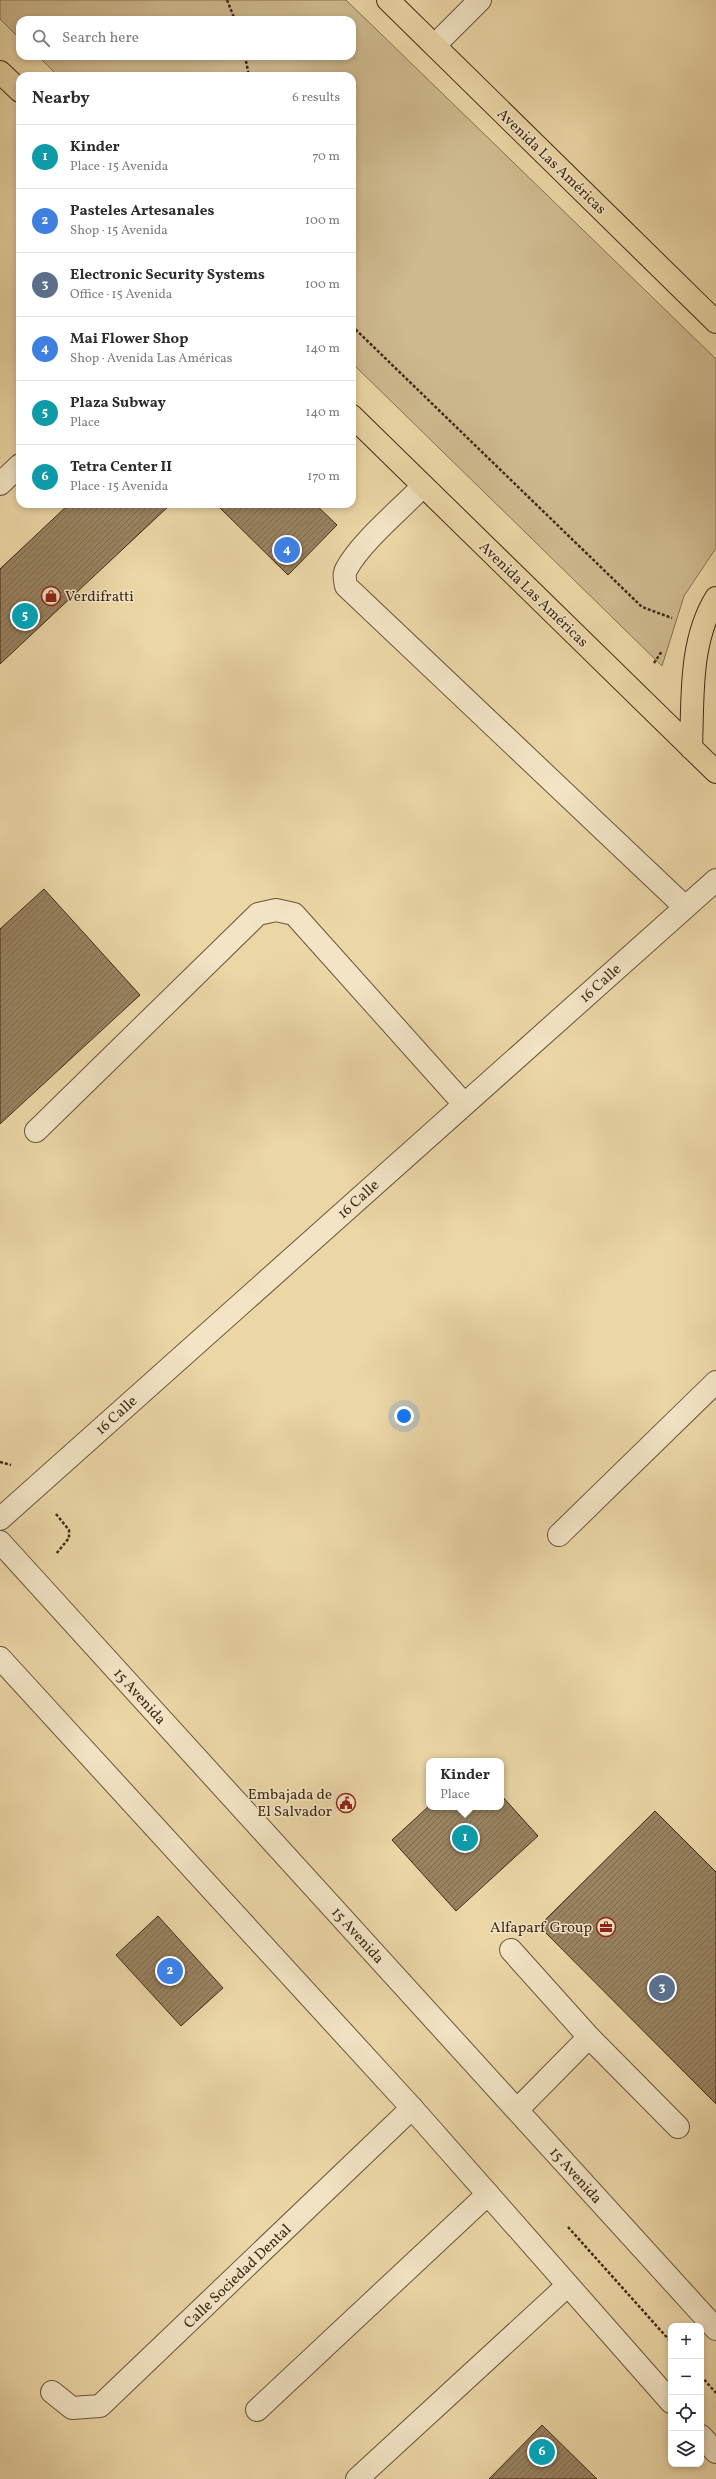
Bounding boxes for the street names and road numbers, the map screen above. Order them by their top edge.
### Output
street label: Avenida Las Américas [492,104,610,220]
street label: Avenida Las Américas [474,537,592,653]
street label: 16 Calle [575,960,627,1009]
street label: 16 Calle [333,1176,385,1225]
street label: 16 Calle [91,1392,143,1441]
street label: 15 Avenida [108,1664,170,1730]
street label: 15 Avenida [326,1903,388,1969]
street label: 15 Avenida [544,2143,606,2209]
street label: Calle Sociedad Dental [179,2220,297,2334]

